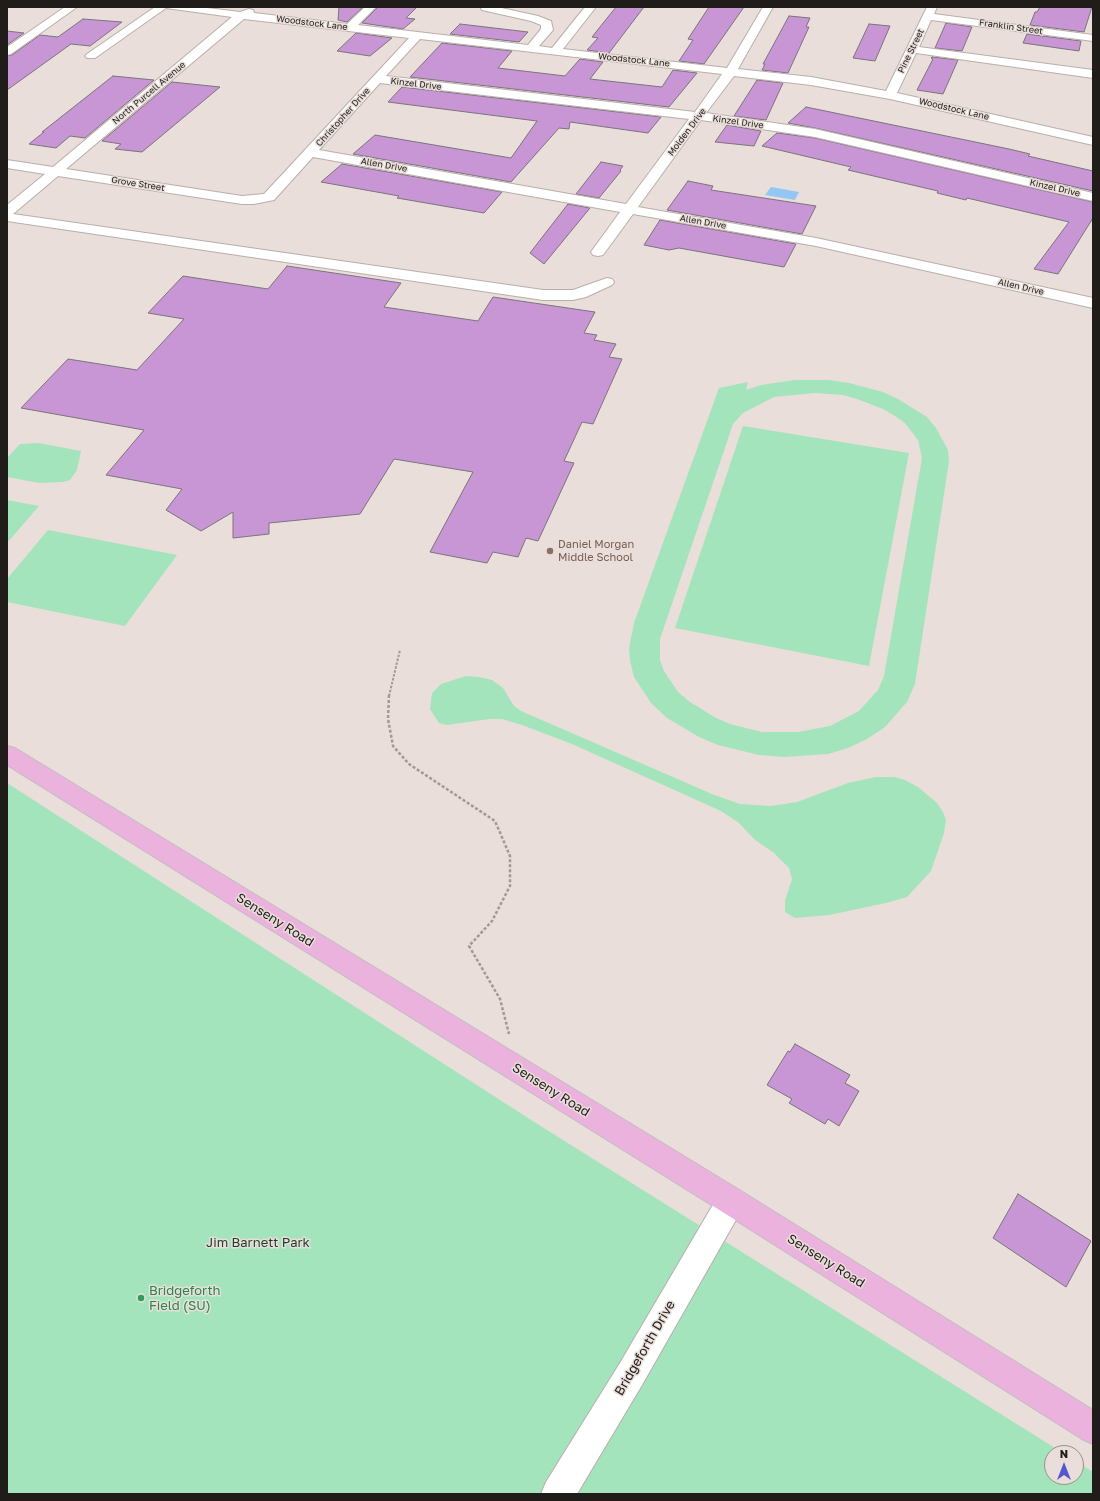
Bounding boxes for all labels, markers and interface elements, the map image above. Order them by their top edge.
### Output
street label: Woodstock Lane [276,13,348,33]
street label: Franklin Street [978,17,1044,37]
street label: Pine Street [896,27,926,75]
street label: Woodstock Lane [598,51,670,69]
street label: North Purcell Avenue [110,59,188,127]
street label: Kinzel Drive [390,76,442,92]
street label: Christopher Drive [314,85,372,149]
street label: Woodstock Lane [918,96,990,122]
street label: Molden Drive [666,106,708,158]
street label: Kinzel Drive [712,113,764,131]
street label: Allen Drive [360,156,408,174]
street label: Grove Street [111,174,165,194]
street label: Kinzel Drive [1029,177,1081,199]
street label: Allen Drive [679,213,727,231]
street label: Allen Drive [997,276,1045,298]
place label: Daniel Morgan Middle School [558,538,634,564]
marker: Daniel Morgan Middle School [545,546,555,556]
street label: Senseny Road [233,890,317,950]
street label: Senseny Road [509,1060,593,1120]
street label: Senseny Road [784,1231,868,1291]
park label: Jim Barnett Park [206,1235,310,1251]
place label: Bridgeforth Field (SU) [149,1283,221,1314]
marker: Bridgeforth Field (SU) [136,1293,146,1303]
street label: Bridgeforth Drive [611,1298,679,1398]
north arrow [1044,1445,1084,1485]
text: N [1060,1447,1068,1460]

